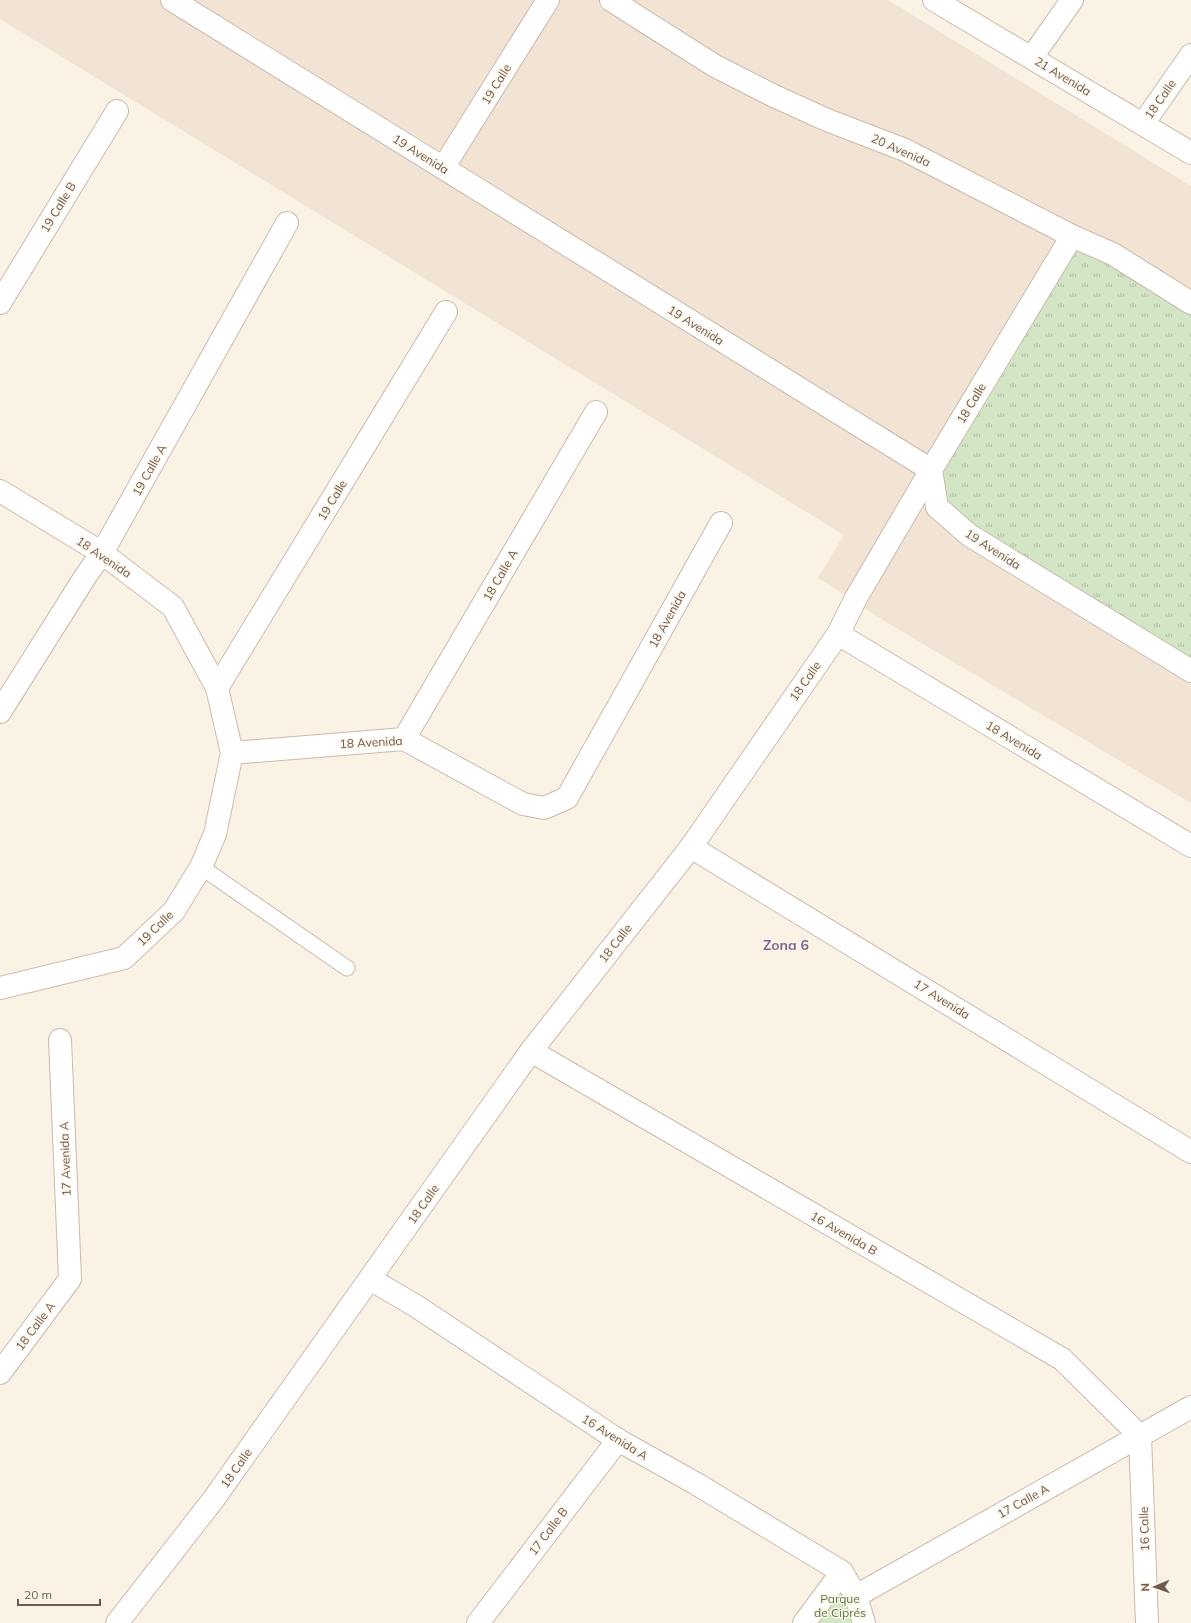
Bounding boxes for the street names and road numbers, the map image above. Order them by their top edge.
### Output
street label: 21 Avenida [1032,53,1094,99]
street label: 19 Calle [478,61,514,107]
street label: 18 Calle [1141,76,1179,122]
street label: 20 Avenida [869,130,933,170]
street label: 19 Avenida [390,131,452,177]
street label: 19 Calle B [37,179,79,235]
street label: 19 Avenida [665,302,727,348]
street label: 18 Calle [953,380,989,426]
street label: 19 Calle A [129,441,169,499]
street label: 19 Calle [314,477,350,523]
street label: 19 Avenida [962,526,1024,572]
street label: 18 Avenida [74,533,134,581]
street label: 18 Calle A [479,546,521,603]
street label: 18 Avenida [645,588,689,650]
street label: 18 Calle [786,658,824,704]
street label: 18 Avenida [983,717,1045,763]
street label: 18 Avenida [339,733,403,751]
street label: 19 Calle [134,907,176,949]
street label: 18 Calle [595,921,635,965]
street label: 17 Avenida [911,976,973,1022]
street label: 17 Avenida A [56,1121,74,1197]
street label: 18 Calle [404,1181,442,1227]
street label: 16 Avenida B [808,1208,880,1258]
street label: 18 Calle A [12,1299,58,1353]
street label: 16 Avenida A [579,1411,651,1463]
street label: 18 Calle [217,1445,255,1491]
street label: 17 Calle A [994,1481,1052,1521]
street label: 17 Calle B [525,1504,571,1558]
street label: 16 Calle [1136,1506,1152,1552]

